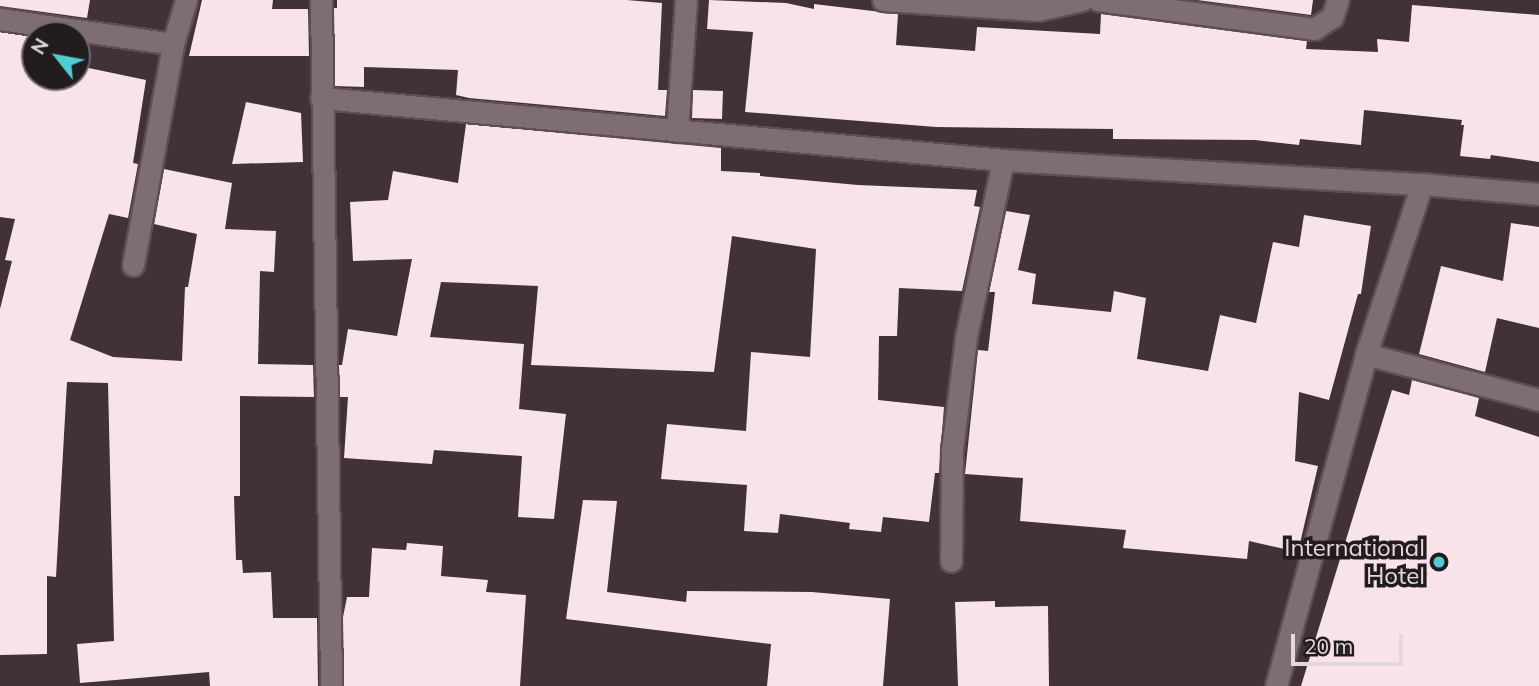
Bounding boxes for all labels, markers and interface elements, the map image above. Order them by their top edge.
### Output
north arrow [21,21,91,91]
text: N [26,34,54,59]
place label: International Hotel [1284,534,1425,590]
marker: International Hotel [1431,554,1447,570]
scale bar [1294,620,1406,664]
text: 20 m [1304,633,1353,659]

